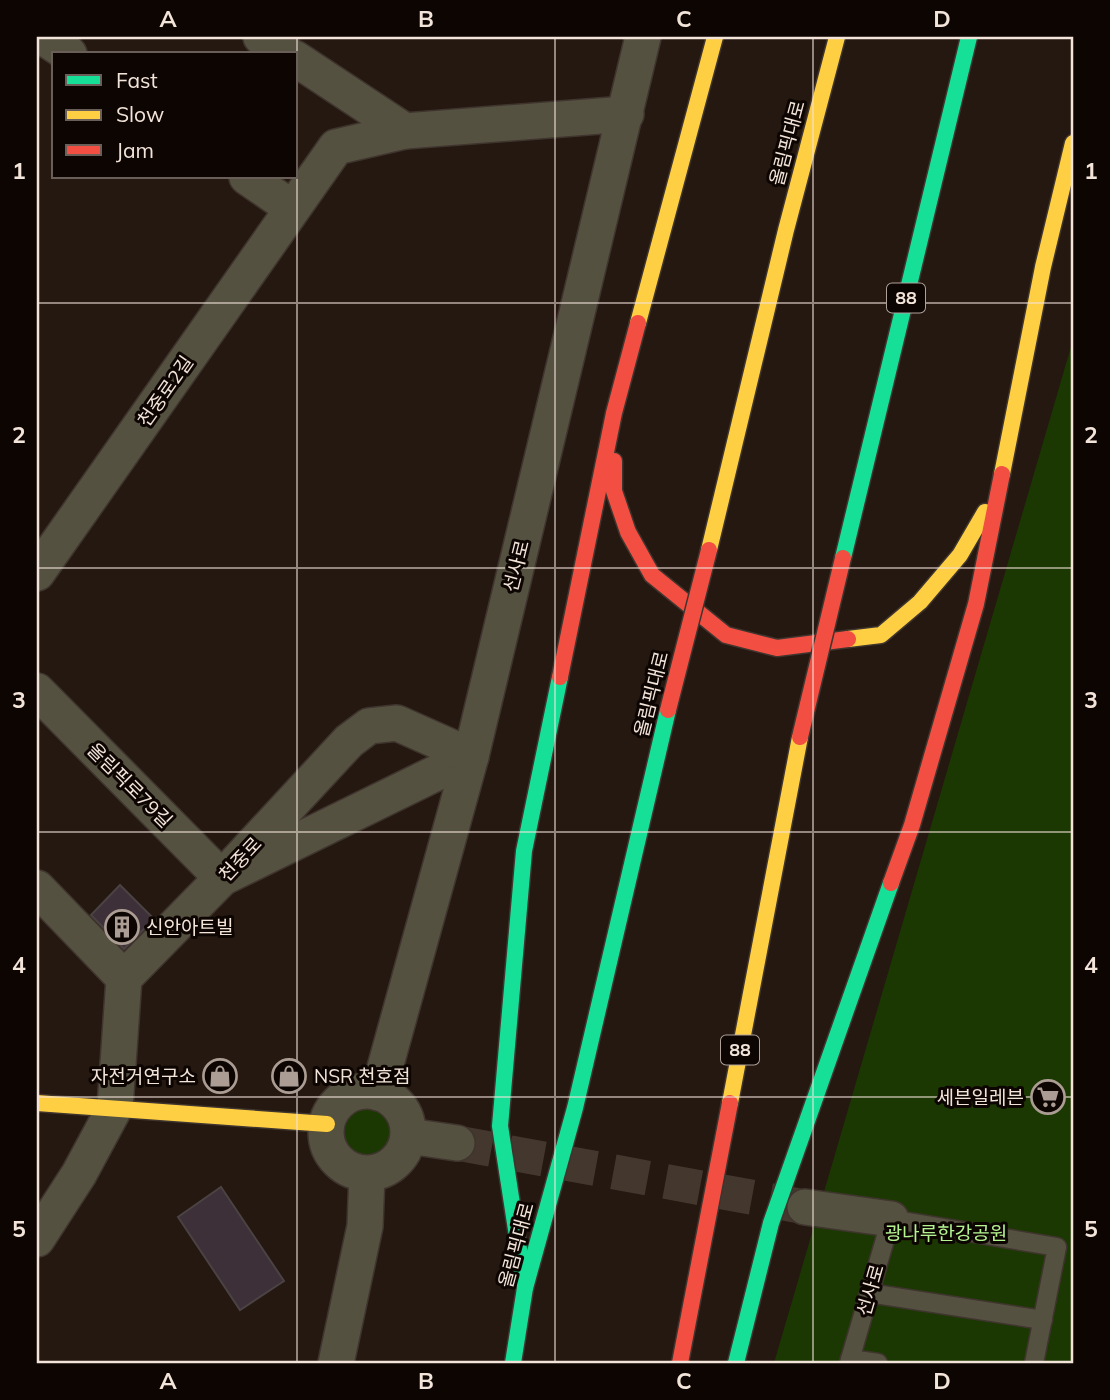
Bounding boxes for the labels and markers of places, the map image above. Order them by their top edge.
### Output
building icon: 신안아트빌 [103,908,141,946]
place label: 신안아트빌 [146,915,233,939]
shop icon: 자전거연구소 [201,1057,239,1095]
shop icon: NSR 천호점 [270,1057,308,1095]
place label: 자전거연구소 [91,1064,196,1088]
place label: NSR 천호점 [314,1064,411,1088]
supermarket icon: 세븐일레븐 [1029,1078,1067,1116]
place label: 세븐일레븐 [937,1085,1024,1109]

